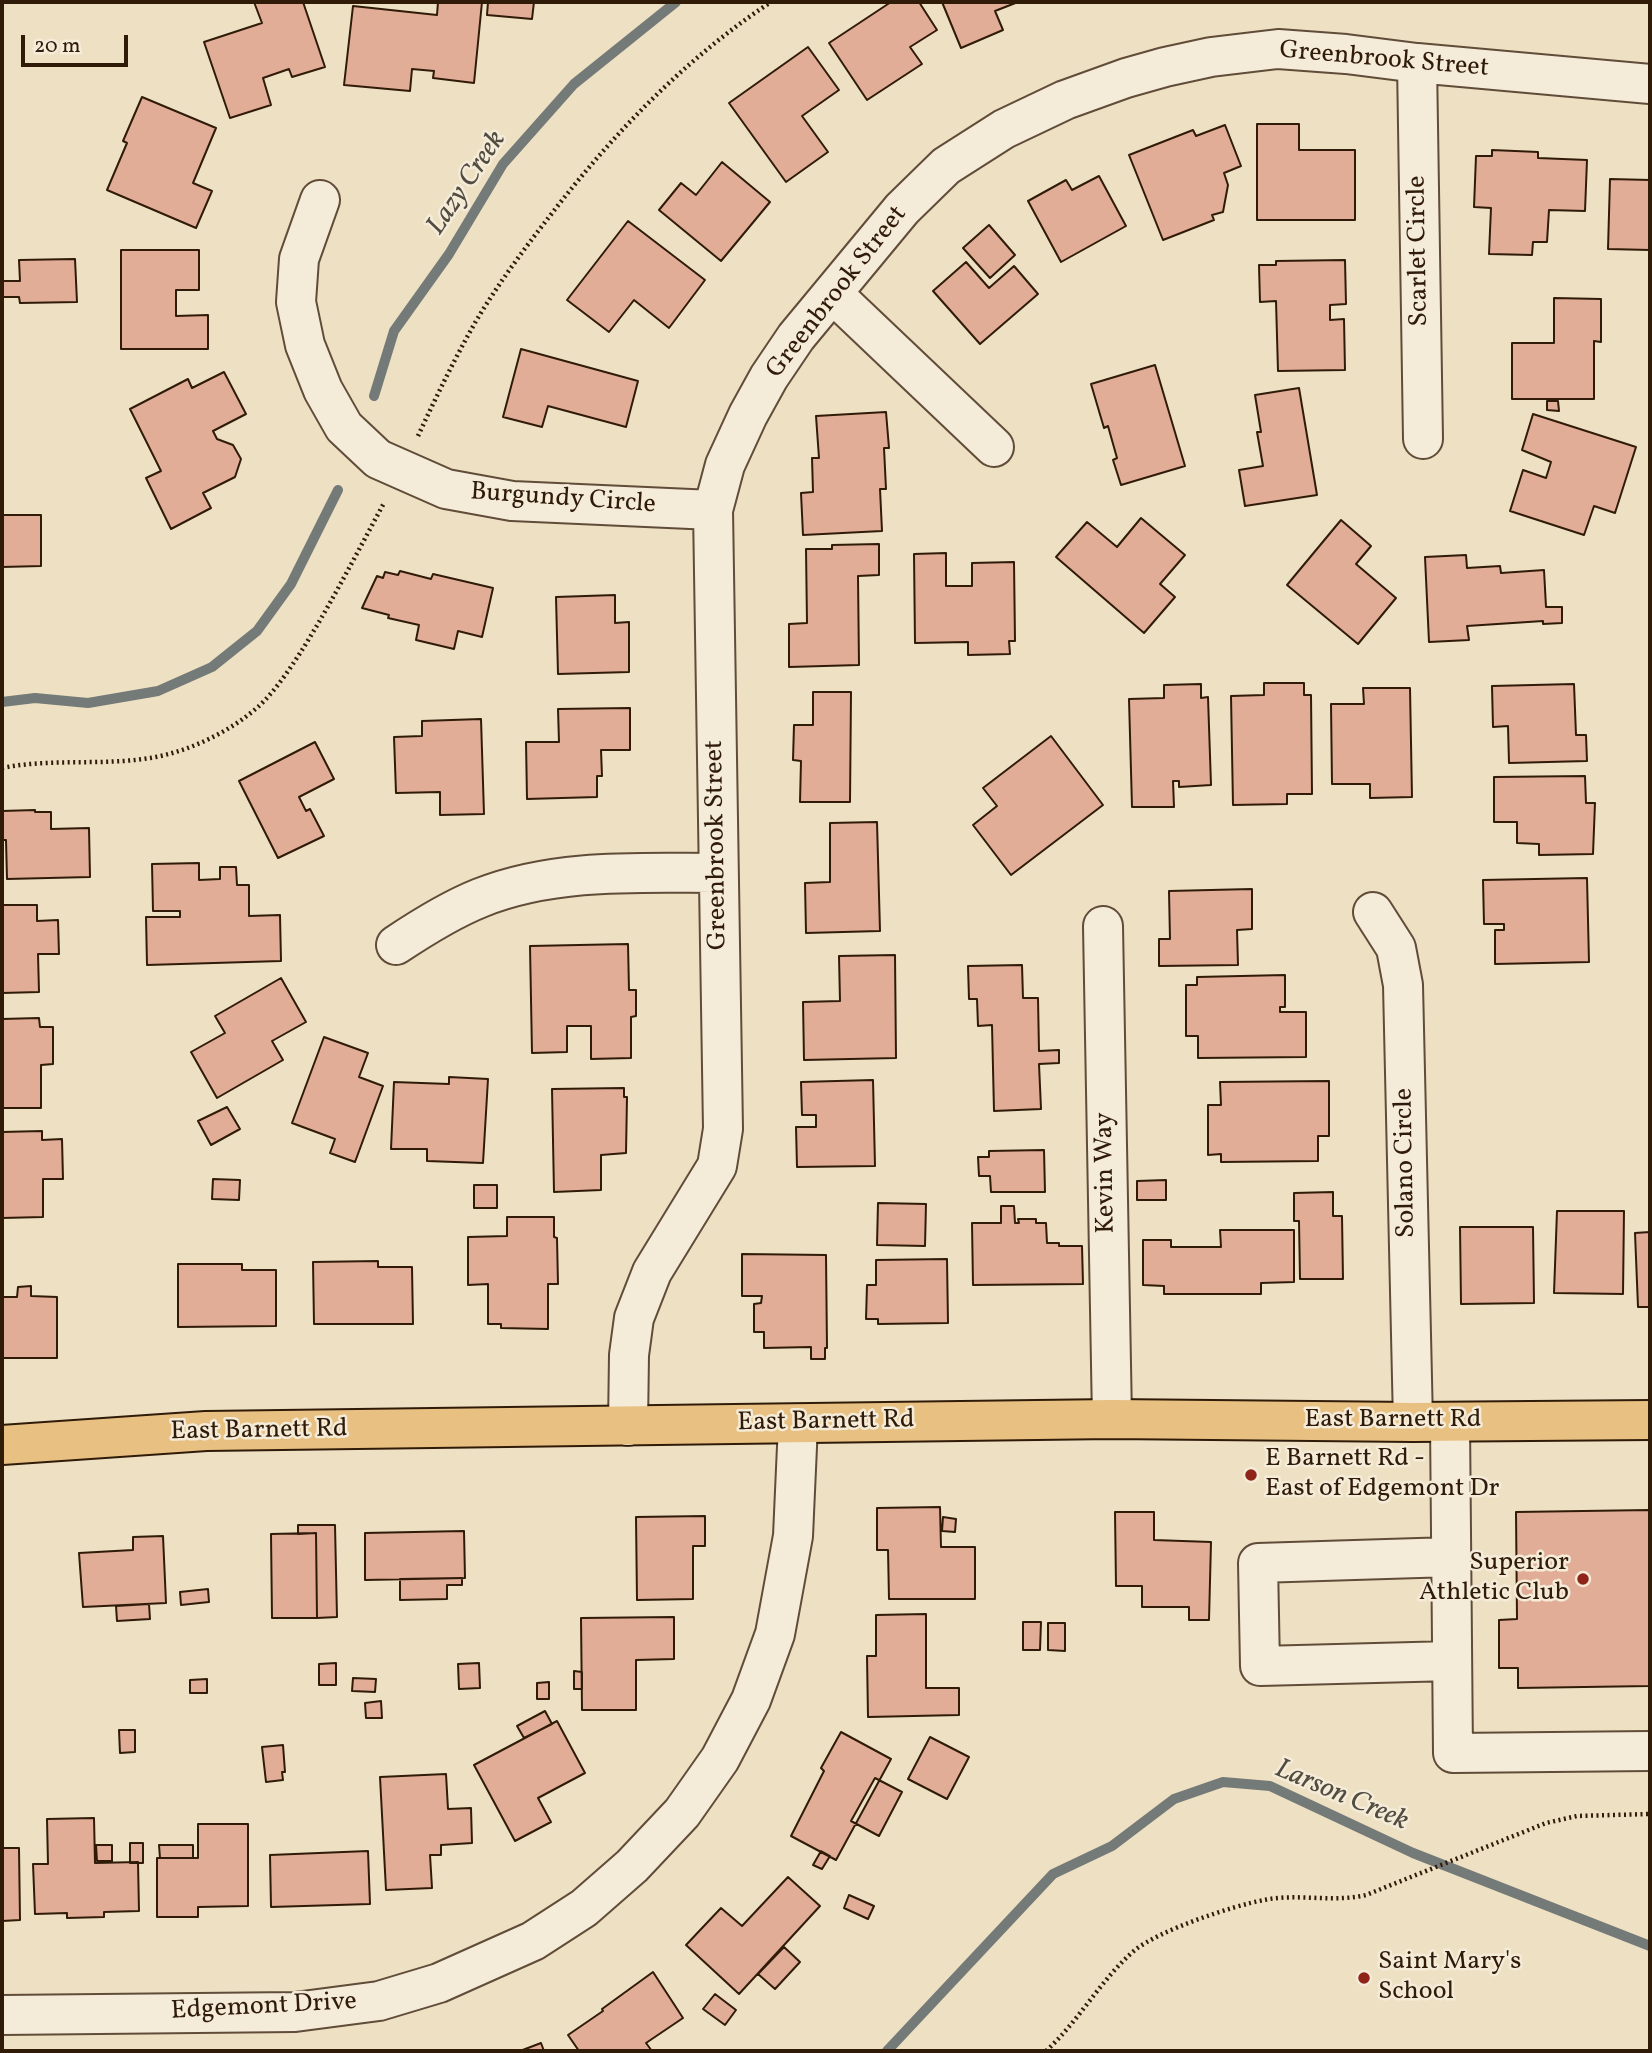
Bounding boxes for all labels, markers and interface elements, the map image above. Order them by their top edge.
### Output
scale bar [24,21,131,65]
text: 20 m [34,32,80,61]
street label: Greenbrook Street [1278,36,1490,86]
water label: Lazy Creek [421,126,515,242]
street label: Scarlet Circle [1403,175,1437,327]
street label: Greenbrook Street [761,201,915,385]
street label: Burgundy Circle [469,478,657,522]
street label: Greenbrook Street [701,740,735,950]
street label: Solano Circle [1390,1088,1424,1238]
street label: Kevin Way [1090,1112,1124,1234]
street label: East Barnett Rd [1304,1405,1482,1437]
street label: East Barnett Rd [737,1406,915,1440]
street label: East Barnett Rd [170,1415,348,1449]
place label: E Barnett Rd - East of Edgemont Dr [1265,1444,1499,1506]
marker: E Barnett Rd - East of Edgemont Dr [1243,1467,1259,1483]
place label: Superior Athletic Club [1419,1548,1569,1610]
marker: Superior Athletic Club [1575,1571,1591,1587]
water label: Larson Creek [1269,1754,1413,1840]
place label: Saint Mary's School [1378,1947,1521,2008]
marker: Saint Mary's School [1356,1970,1372,1986]
street label: Edgemont Drive [170,1988,358,2028]

